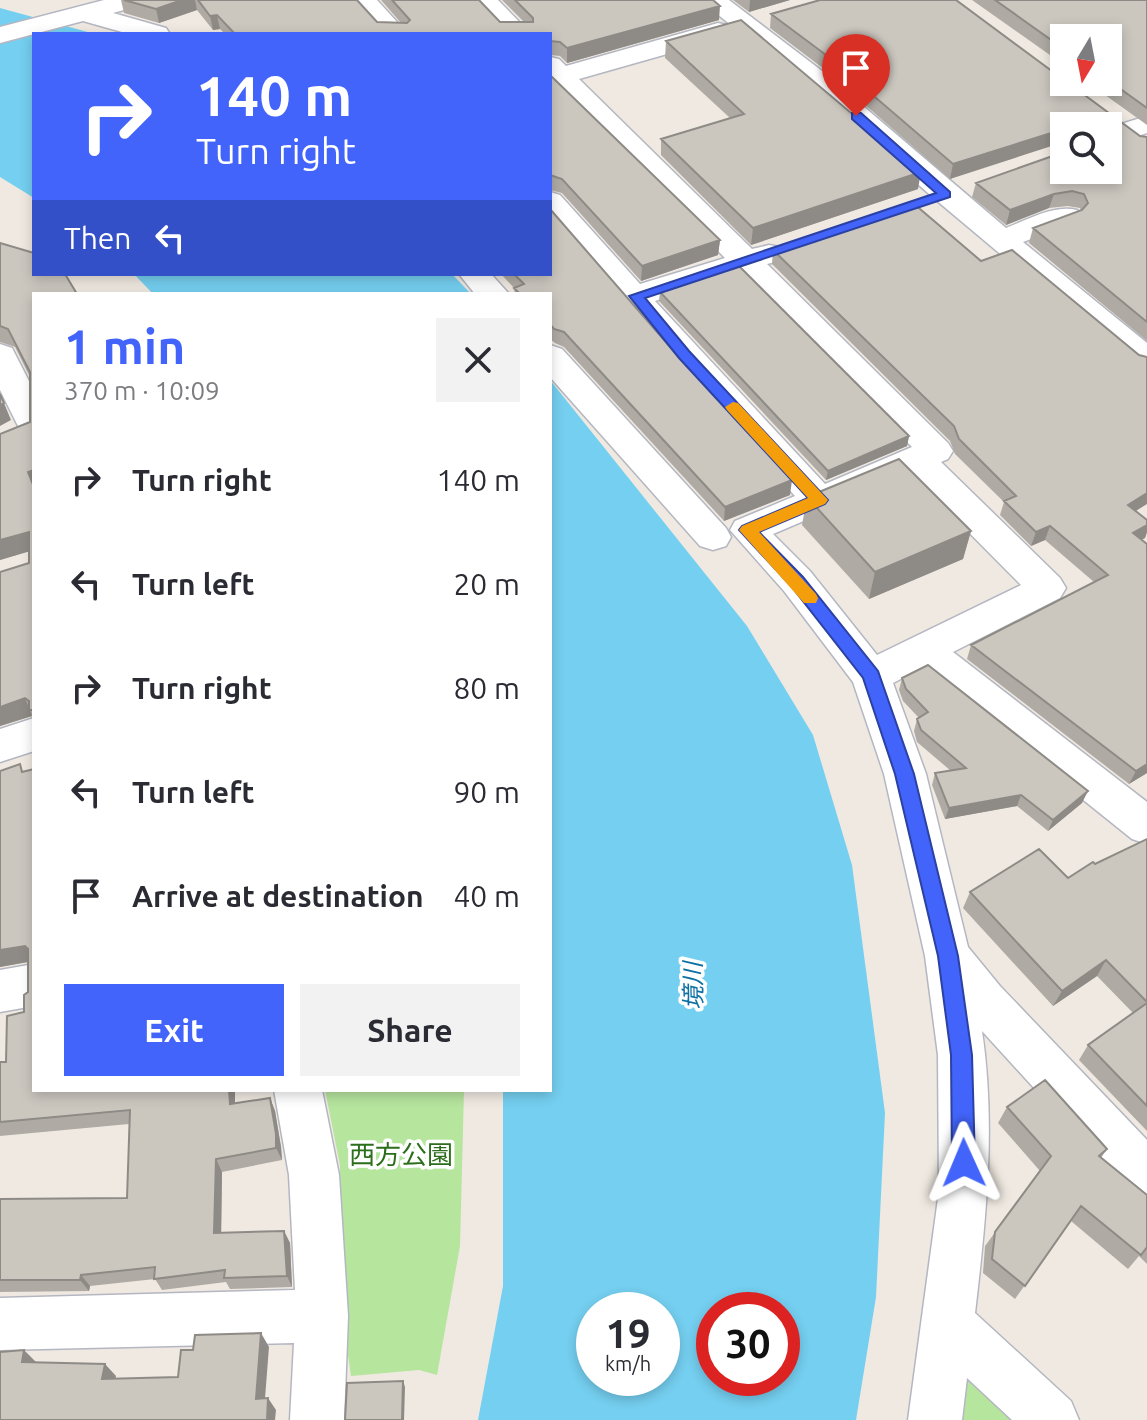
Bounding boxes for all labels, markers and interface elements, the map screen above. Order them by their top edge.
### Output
north arrow [1050,24,1122,96]
map controls [1050,24,1122,184]
pin [822,34,890,116]
icon: arrive [834,46,878,90]
icon: right [64,64,168,168]
text: 140 m [196,64,352,127]
button: search [1050,112,1122,184]
text: Turn right [196,130,356,171]
icon: left [148,216,192,260]
text: Then [64,221,132,255]
button: close [436,318,520,402]
text: 1 min [64,319,185,373]
text: 370 m · 10:09 [64,376,220,405]
icon: right [64,458,108,502]
text: Turn right [132,463,272,497]
text: 140 m [436,463,520,497]
icon: left [64,562,108,606]
text: Turn left [132,567,254,601]
text: 20 m [453,567,520,601]
icon: right [64,666,108,710]
text: Turn right [132,671,272,705]
text: 80 m [453,671,520,705]
icon: left [64,770,108,814]
text: Turn left [132,775,254,809]
text: 90 m [453,775,520,809]
icon: arrive [64,874,108,918]
text: Arrive at destination [132,879,424,913]
text: 40 m [453,879,520,913]
water label: 境川 [679,959,707,1010]
button: Exit [64,984,284,1076]
button: Share [300,984,520,1076]
position arrow [922,1121,1006,1205]
park label: 西方公園 [349,1140,453,1169]
speed limit sign: 30 [696,1292,800,1396]
text: 19 [605,1311,651,1356]
text: km/h [605,1352,651,1375]

